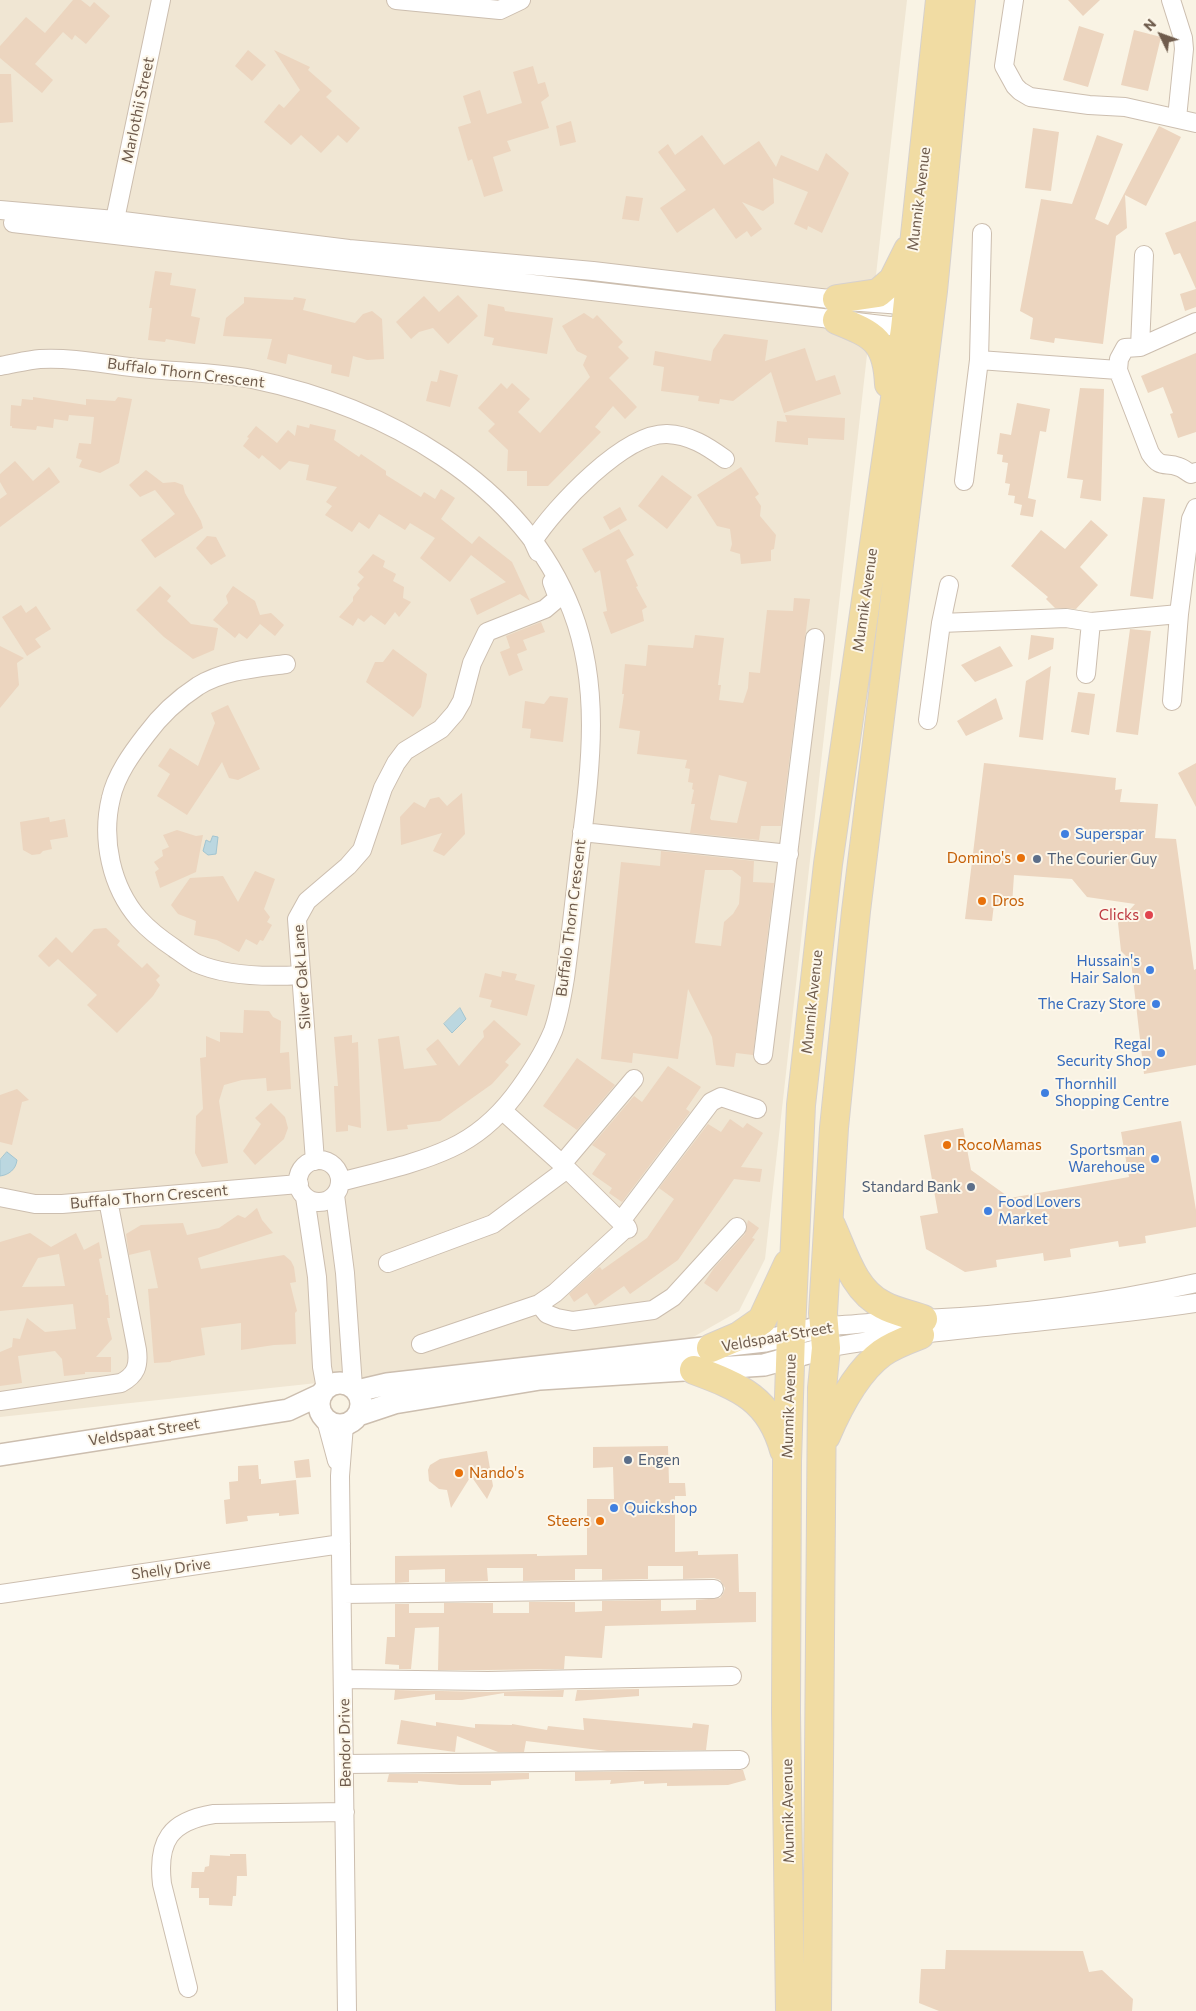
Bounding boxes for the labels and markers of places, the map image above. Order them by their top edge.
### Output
place label: Superspar [1075,825,1144,843]
marker: Superspar [1059,828,1071,840]
place label: Domino's [947,849,1011,867]
place label: The Courier Guy [1047,850,1157,868]
marker: Domino's [1015,852,1027,864]
marker: The Courier Guy [1031,853,1043,865]
place label: Dros [992,892,1024,910]
marker: Dros [976,895,988,907]
place label: Clicks [1099,906,1139,924]
marker: Clicks [1143,909,1155,921]
place label: Hussain's Hair Salon [1070,952,1140,987]
marker: Hussain's Hair Salon [1144,964,1156,976]
place label: The Crazy Store [1038,995,1146,1013]
marker: The Crazy Store [1150,998,1162,1010]
place label: Regal Security Shop [1057,1035,1151,1070]
marker: Regal Security Shop [1155,1047,1167,1059]
place label: Thornhill Shopping Centre [1055,1075,1169,1110]
marker: Thornhill Shopping Centre [1039,1087,1051,1099]
place label: RocoMamas [957,1136,1042,1154]
marker: RocoMamas [941,1139,953,1151]
place label: Sportsman Warehouse [1068,1141,1145,1176]
marker: Sportsman Warehouse [1149,1153,1161,1165]
place label: Standard Bank [862,1178,961,1196]
marker: Standard Bank [965,1181,977,1193]
place label: Food Lovers Market [998,1193,1081,1228]
marker: Food Lovers Market [982,1205,994,1217]
place label: Engen [638,1451,680,1469]
marker: Engen [622,1454,634,1466]
place label: Nando's [469,1464,524,1482]
marker: Nando's [453,1467,465,1479]
place label: Quickshop [624,1499,697,1517]
marker: Quickshop [608,1502,620,1514]
place label: Steers [547,1512,590,1530]
marker: Steers [594,1515,606,1527]

